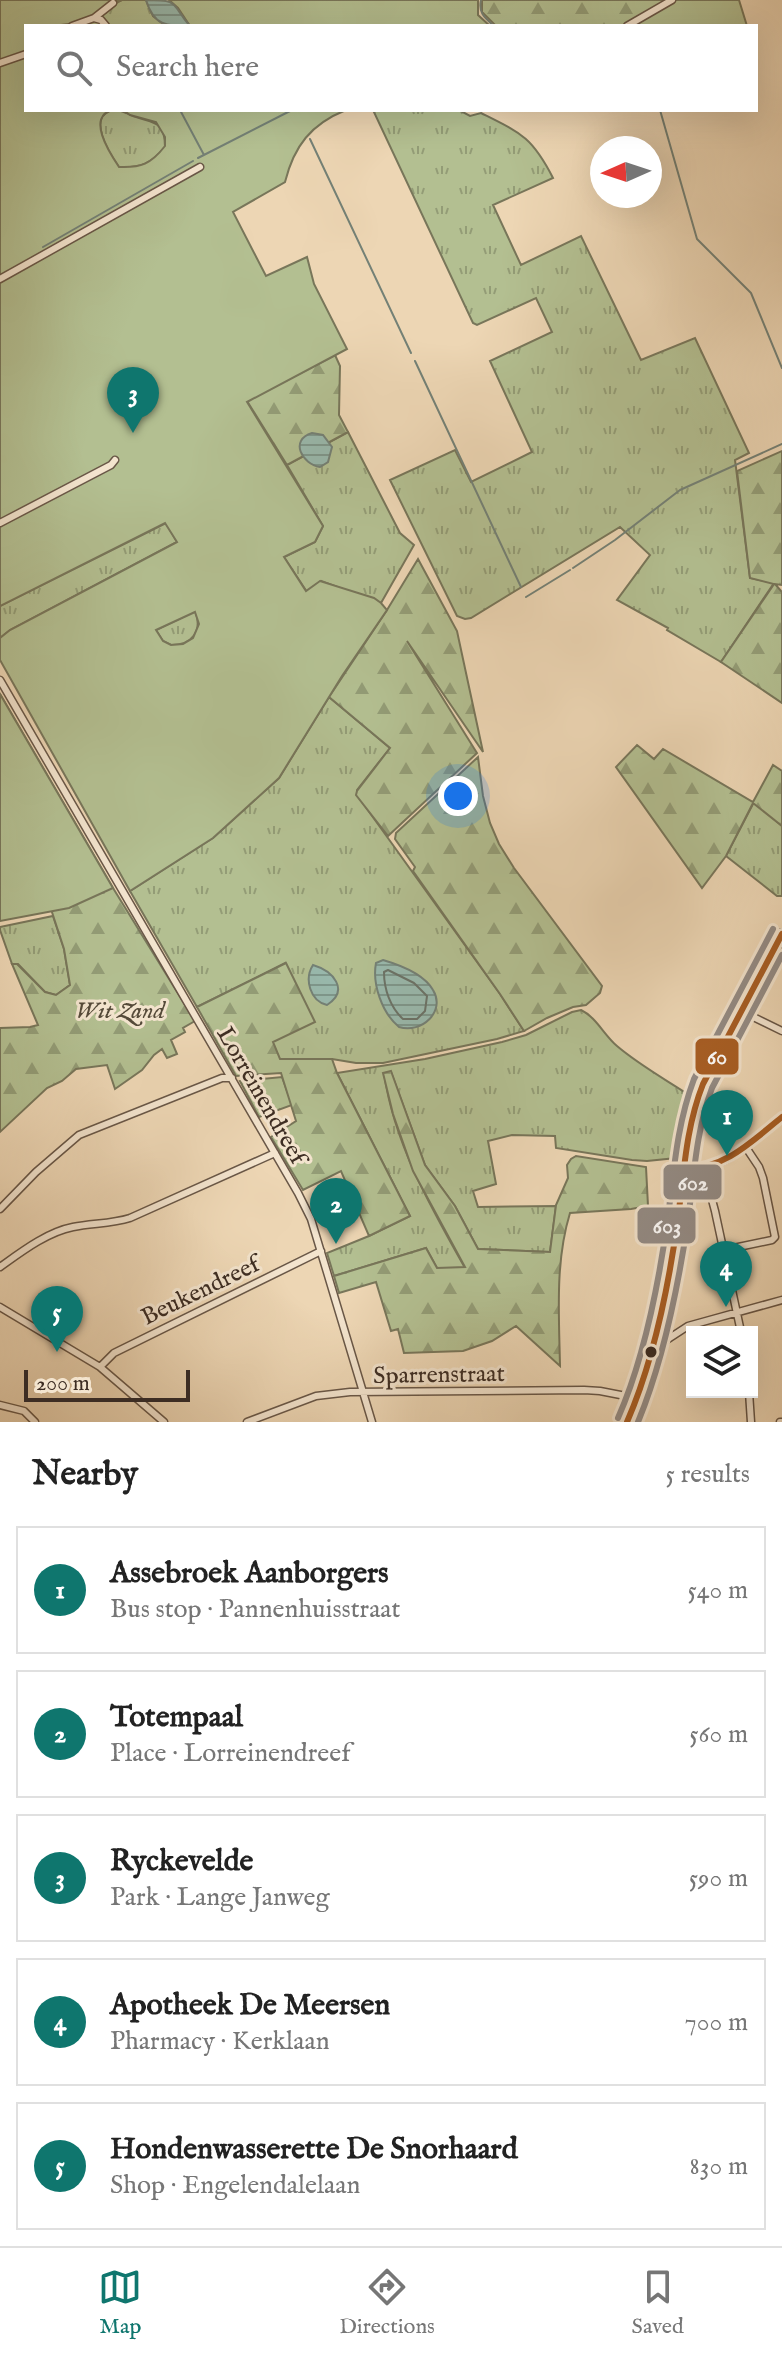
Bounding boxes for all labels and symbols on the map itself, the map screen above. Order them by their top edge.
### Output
north arrow [590,136,662,208]
pin: 3 [107,367,159,433]
your location [438,776,478,816]
park label: Wit Zand [75,996,166,1027]
street label: Lorreinendreef [209,1021,315,1174]
line badge: 60 [694,1037,740,1076]
text: 60 [707,1044,727,1072]
pin: 1 [701,1090,753,1156]
line badge: 602 [662,1163,723,1201]
text: 602 [678,1170,708,1198]
pin: 2 [310,1178,362,1244]
line badge: 603 [636,1206,697,1245]
text: 603 [653,1213,681,1241]
pin: 4 [700,1241,752,1307]
street label: Beukendreef [136,1247,269,1333]
pin: 5 [31,1286,83,1352]
unlabelled marker [643,1344,659,1360]
street label: Sparrenstraat [373,1359,505,1392]
scale bar [24,1366,190,1402]

